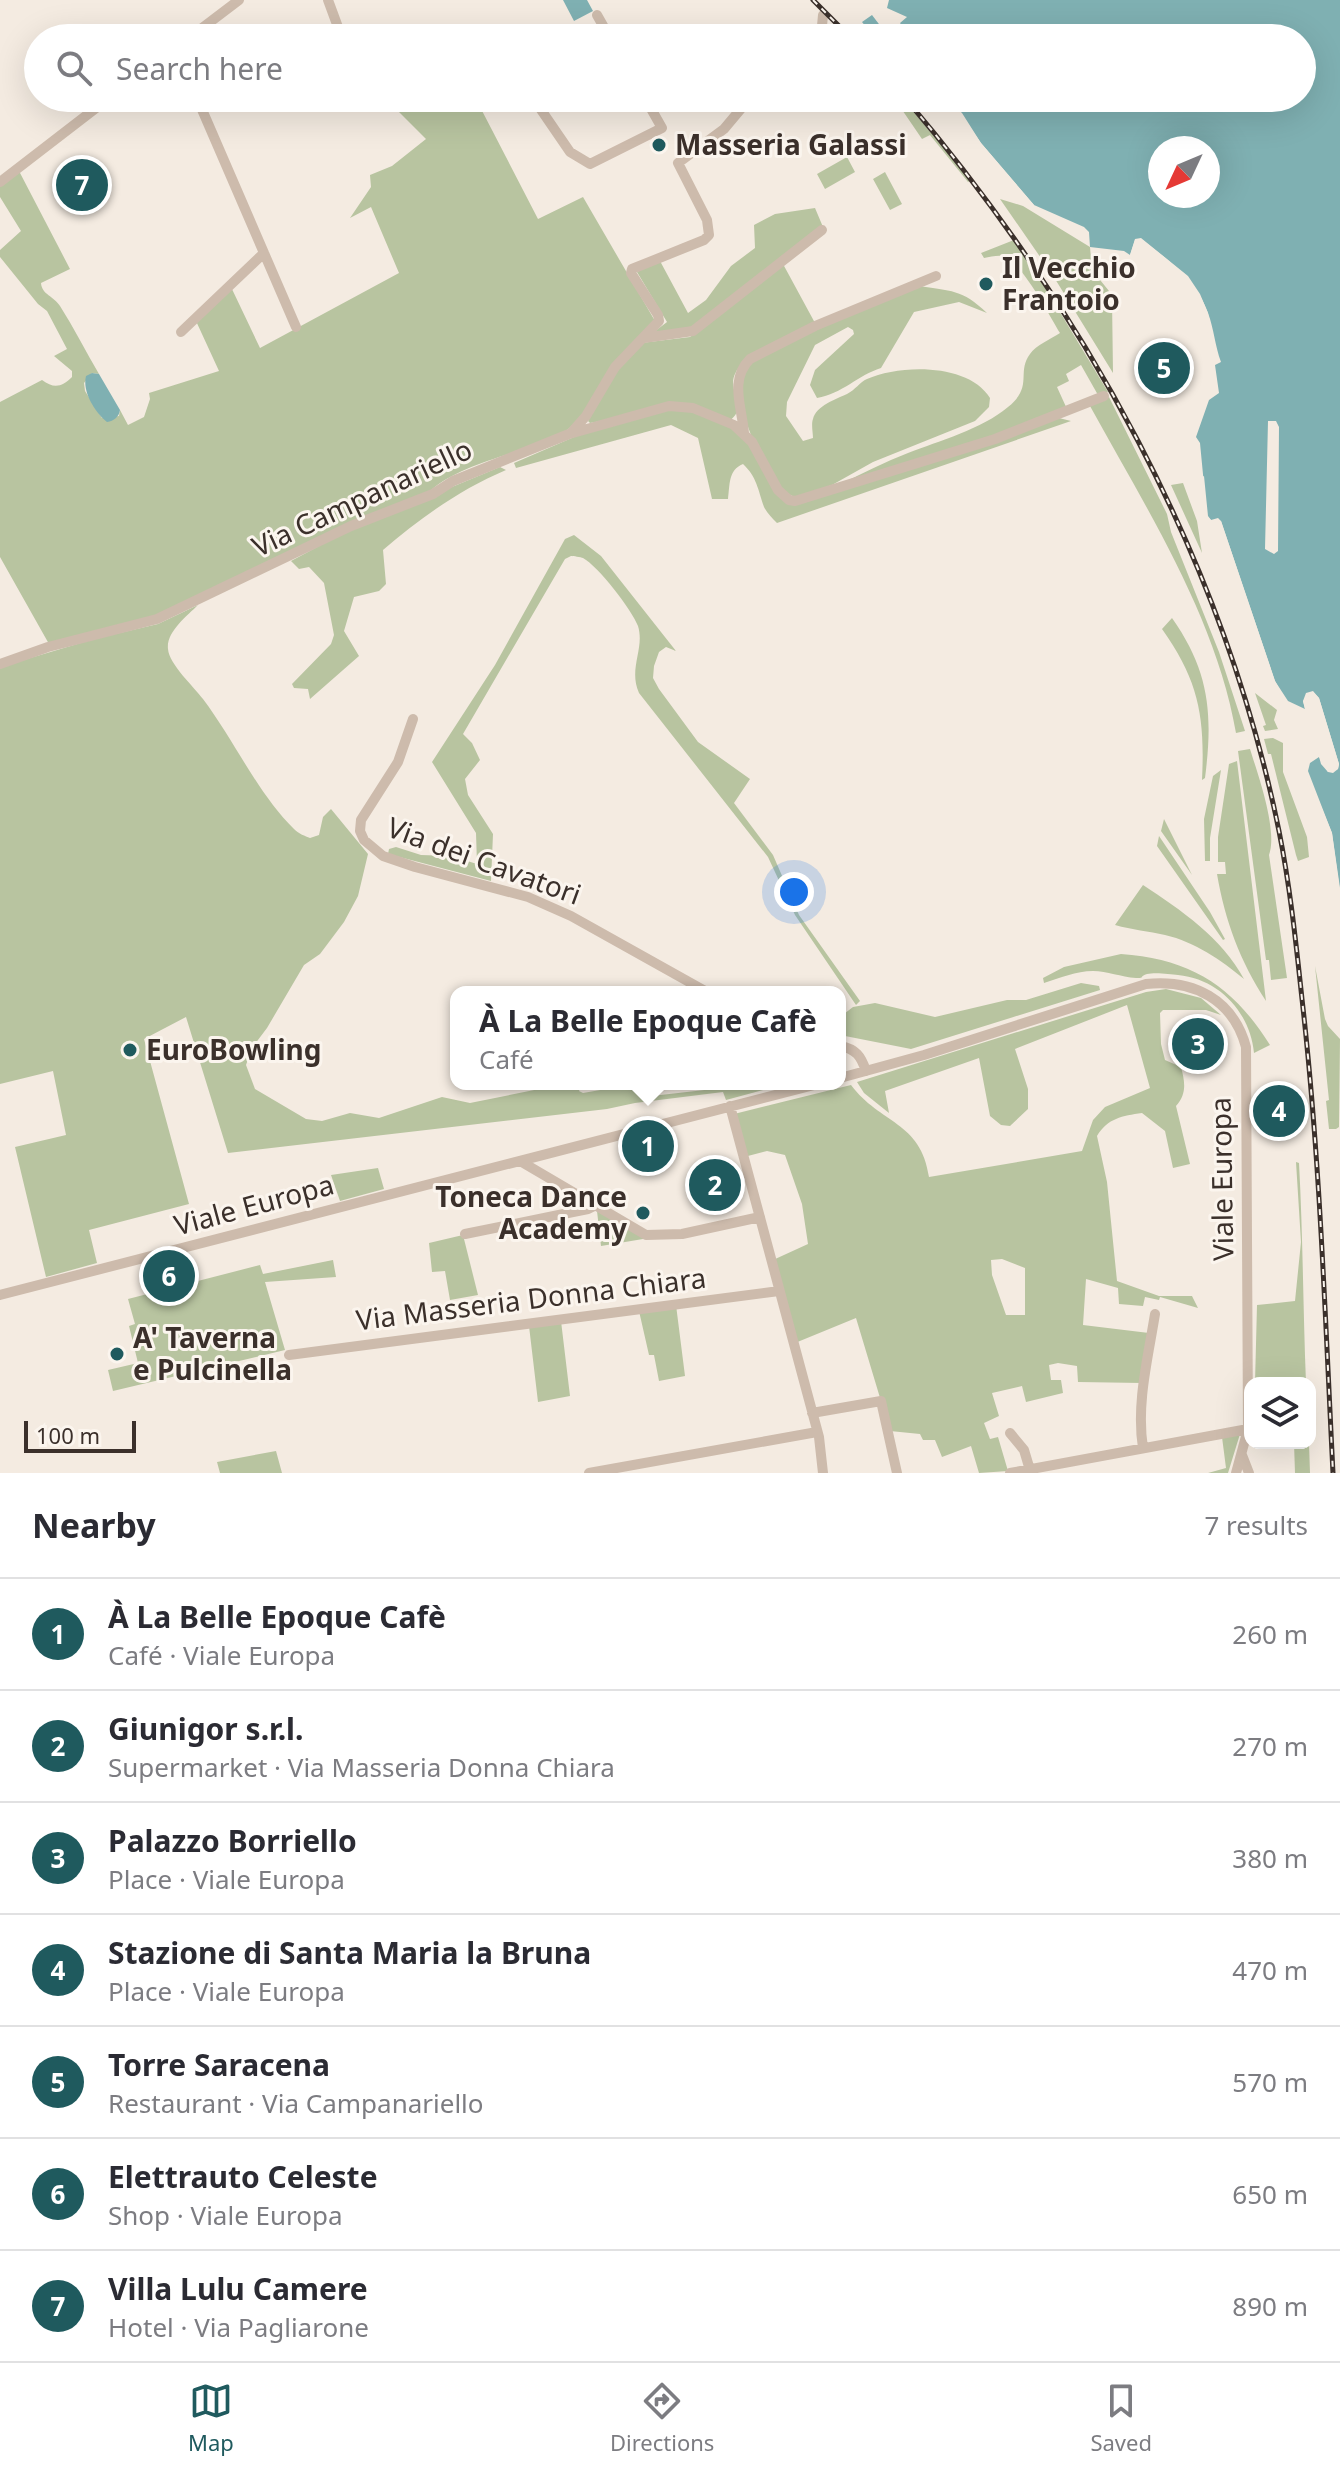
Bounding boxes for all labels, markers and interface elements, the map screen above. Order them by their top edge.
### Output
search box [24,24,1316,112]
icon: search [52,46,96,90]
text: Search here [116,48,283,89]
place label: Masseria Galassi [675,125,907,163]
marker: Masseria Galassi [650,136,668,154]
north arrow [1148,136,1220,208]
pin: 7 [56,155,108,215]
place label: Il Vecchio Frantoio [1002,248,1136,318]
marker: Il Vecchio Frantoio [977,275,995,293]
pin: 5 [1138,338,1190,398]
street label: Via Campanariello [245,429,478,565]
street label: Via dei Cavatori [382,807,587,913]
your location [774,872,814,912]
popup [450,986,846,1090]
text: À La Belle Epoque Cafè [479,1000,817,1041]
pin: 3 [1172,1014,1224,1074]
place label: EuroBowling [146,1030,321,1068]
marker: EuroBowling [121,1041,139,1059]
text: Café [479,1041,534,1077]
pin: 4 [1253,1081,1305,1141]
street label: Viale Europa [1201,1097,1241,1261]
pin: 1 [622,1116,674,1176]
pin: 2 [689,1155,741,1215]
street label: Viale Europa [170,1164,338,1244]
place label: Toneca Dance Academy [435,1177,627,1247]
marker: Toneca Dance Academy [634,1204,652,1222]
pin: 6 [143,1246,195,1306]
street label: Via Masseria Donna Chiara [354,1258,708,1338]
place label: A' Taverna e Pulcinella [133,1318,292,1388]
marker: A' Taverna e Pulcinella [108,1345,126,1363]
map controls [1244,1377,1316,1449]
button: layers [1244,1377,1316,1449]
scale bar [24,1417,136,1453]
text: 100 m [36,1420,100,1450]
text: Nearby [32,1502,156,1548]
text: 7 results [1204,1507,1308,1543]
text: À La Belle Epoque Cafè [108,1596,446,1637]
text: 1 [51,1616,65,1652]
text: 260 m [1232,1616,1308,1652]
text: Café · Viale Europa [108,1637,335,1673]
text: Giunigor s.r.l. [108,1708,303,1749]
text: 2 [51,1728,65,1764]
text: 270 m [1232,1728,1308,1764]
text: Supermarket · Via Masseria Donna Chiara [108,1749,615,1785]
text: Palazzo Borriello [108,1820,357,1861]
text: 3 [51,1840,65,1876]
text: 380 m [1232,1840,1308,1876]
text: Place · Viale Europa [108,1861,345,1897]
text: Stazione di Santa Maria la Bruna [108,1932,591,1973]
text: 4 [51,1952,65,1988]
text: 470 m [1232,1952,1308,1988]
text: Place · Viale Europa [108,1973,345,2009]
text: Torre Saracena [108,2044,330,2085]
text: 5 [51,2064,65,2100]
text: 570 m [1232,2064,1308,2100]
text: Restaurant · Via Campanariello [108,2085,484,2121]
text: Elettrauto Celeste [108,2156,378,2197]
text: 6 [51,2176,65,2212]
text: 650 m [1232,2176,1308,2212]
text: Shop · Viale Europa [108,2197,343,2233]
text: Villa Lulu Camere [108,2268,368,2309]
text: 7 [51,2288,65,2324]
text: 890 m [1232,2288,1308,2324]
text: Hotel · Via Pagliarone [108,2309,369,2345]
tab: Map [188,2379,234,2457]
tab: Directions [610,2379,714,2457]
tab: Saved [1090,2379,1152,2457]

